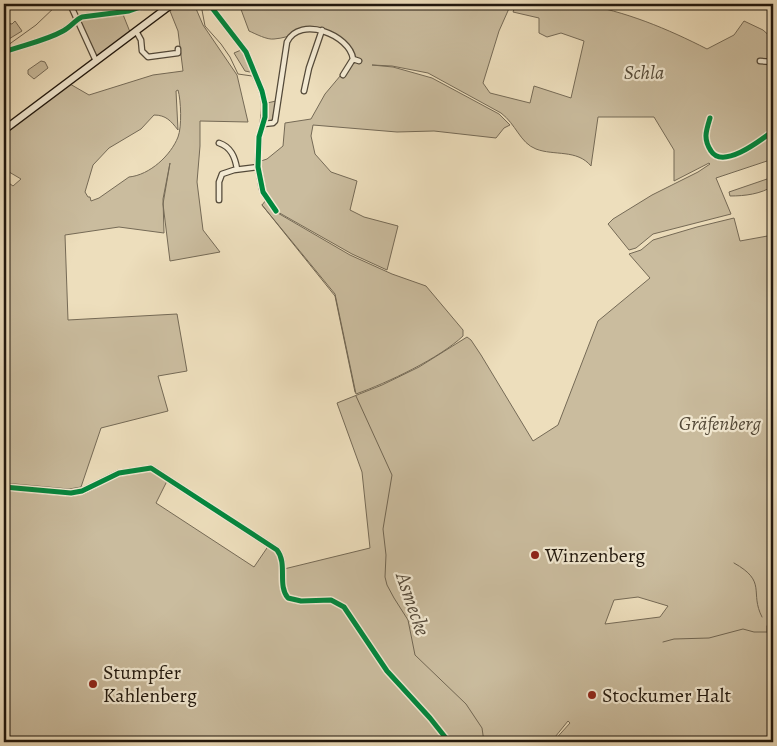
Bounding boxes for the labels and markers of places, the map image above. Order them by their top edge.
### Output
place label: Winzenberg [544,542,645,569]
marker: Winzenberg [529,549,541,561]
place label: Stumpfer Kahlenberg [103,659,197,709]
marker: Stumpfer Kahlenberg [87,678,99,690]
place label: Stockumer Halt [602,682,731,709]
marker: Stockumer Halt [586,689,598,701]

